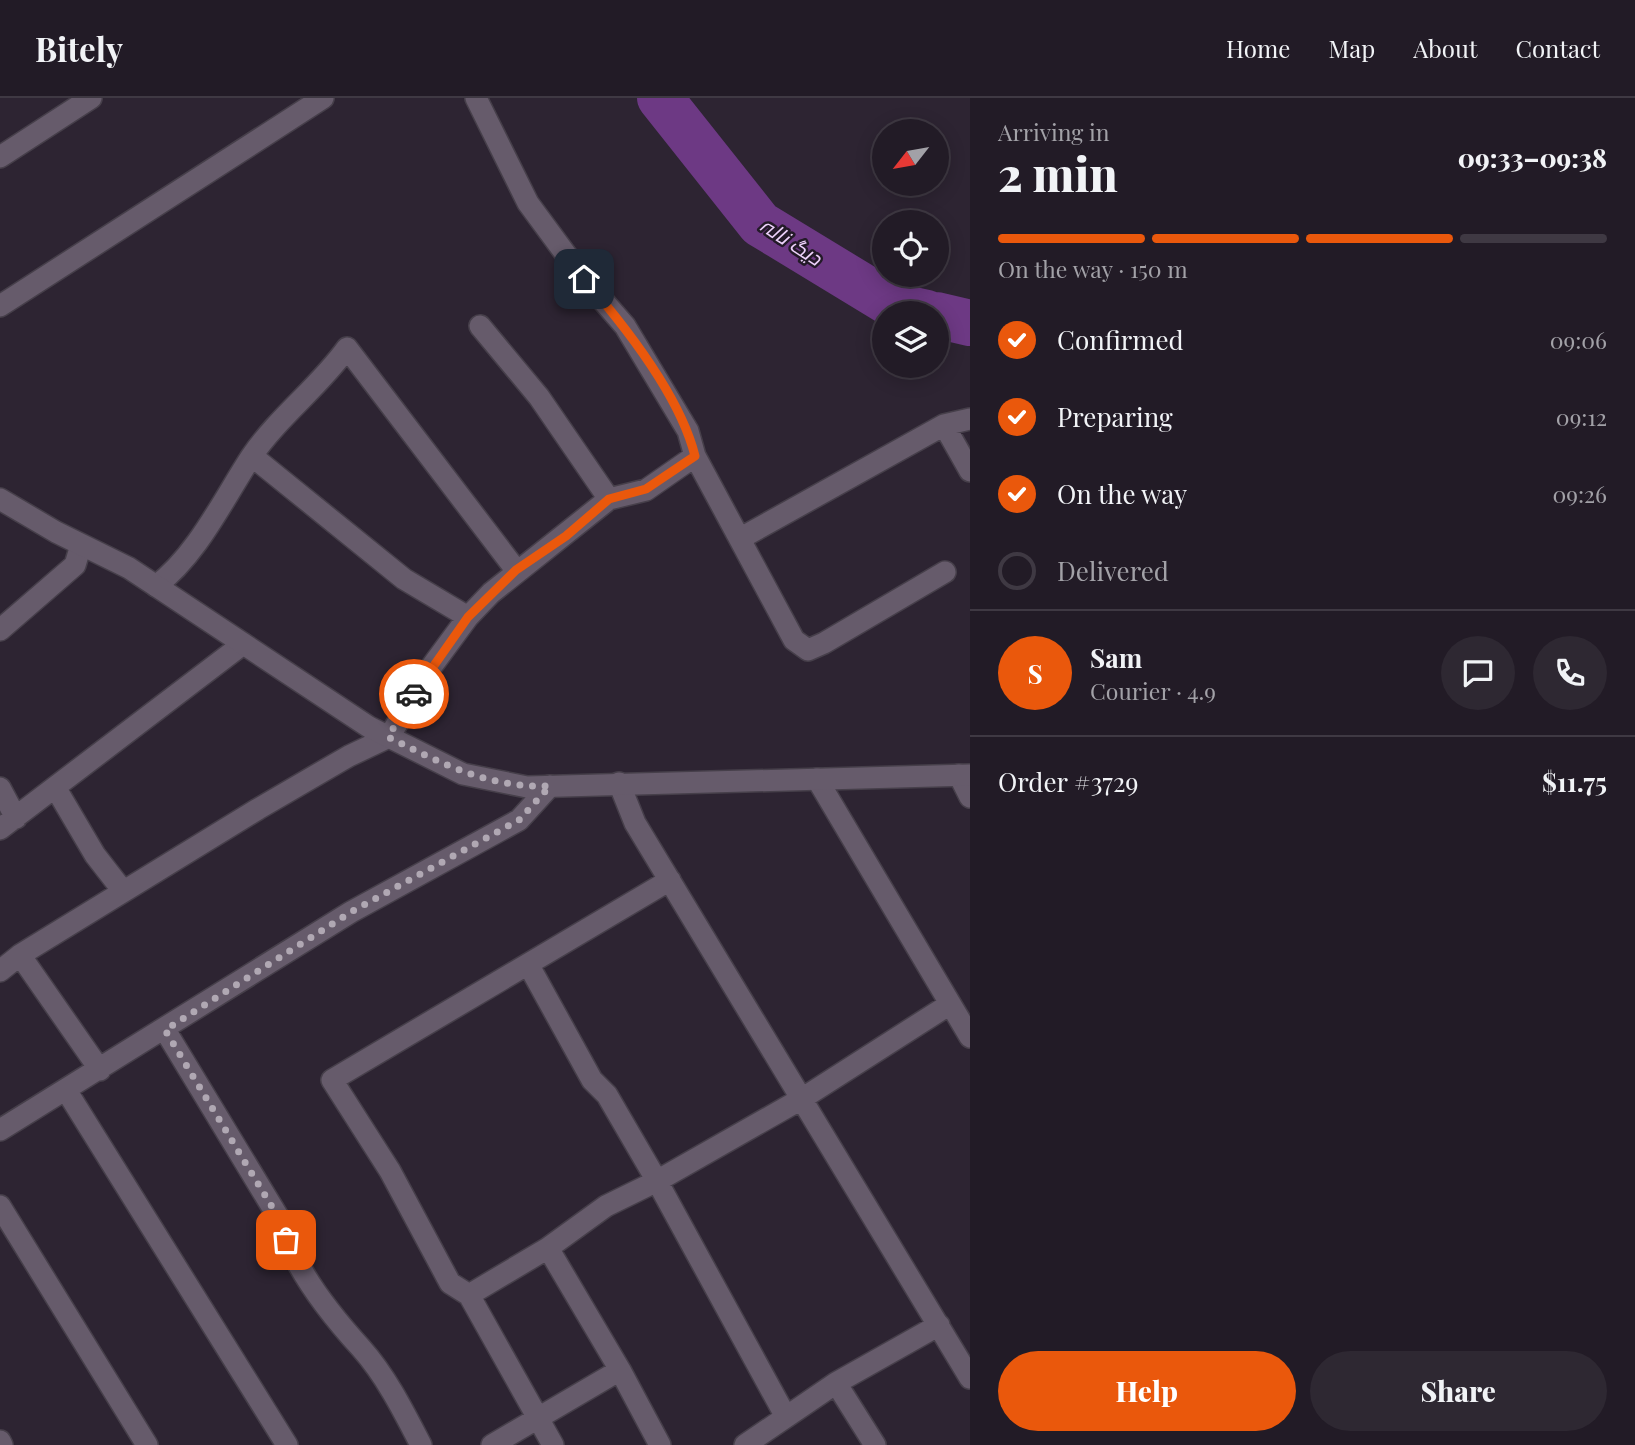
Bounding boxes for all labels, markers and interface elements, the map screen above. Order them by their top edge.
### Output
text: Bitely [35,26,123,70]
text: Home [1226,32,1290,64]
text: Map [1328,32,1375,64]
text: About [1413,32,1477,64]
text: Contact [1515,32,1600,64]
text: Arriving in [998,116,1110,147]
north arrow [872,119,948,196]
map controls [872,119,949,378]
text: 09:33–09:38 [1458,140,1607,175]
text: 2 min [998,142,1118,204]
water label: دیگ نالہ [756,210,829,271]
button: locate [872,210,949,287]
pin [554,249,614,309]
text: On the way · 150 m [998,253,1188,284]
icon: home [565,260,603,298]
button: layers [872,301,949,378]
icon: check [998,321,1036,359]
text: Confirmed [1057,322,1184,357]
text: 09:06 [1550,324,1607,355]
icon: check [998,398,1036,436]
text: Preparing [1057,399,1173,434]
text: 09:12 [1556,401,1607,432]
icon: check [998,475,1036,513]
text: On the way [1057,476,1187,511]
text: 09:26 [1552,478,1607,509]
text: Delivered [1057,553,1169,588]
button: chat [1441,636,1515,710]
button: phone [1533,636,1607,710]
text: Sam [1090,640,1142,675]
text: S [1027,656,1043,691]
courier [379,659,449,729]
icon: car [395,675,433,713]
text: Courier · 4.9 [1090,675,1216,706]
text: Order #3729 [998,764,1139,799]
text: $11.75 [1542,764,1607,799]
pin [256,1210,316,1270]
icon: bag [267,1221,305,1259]
button: Help [998,1351,1296,1431]
button: Share [1310,1351,1607,1431]

